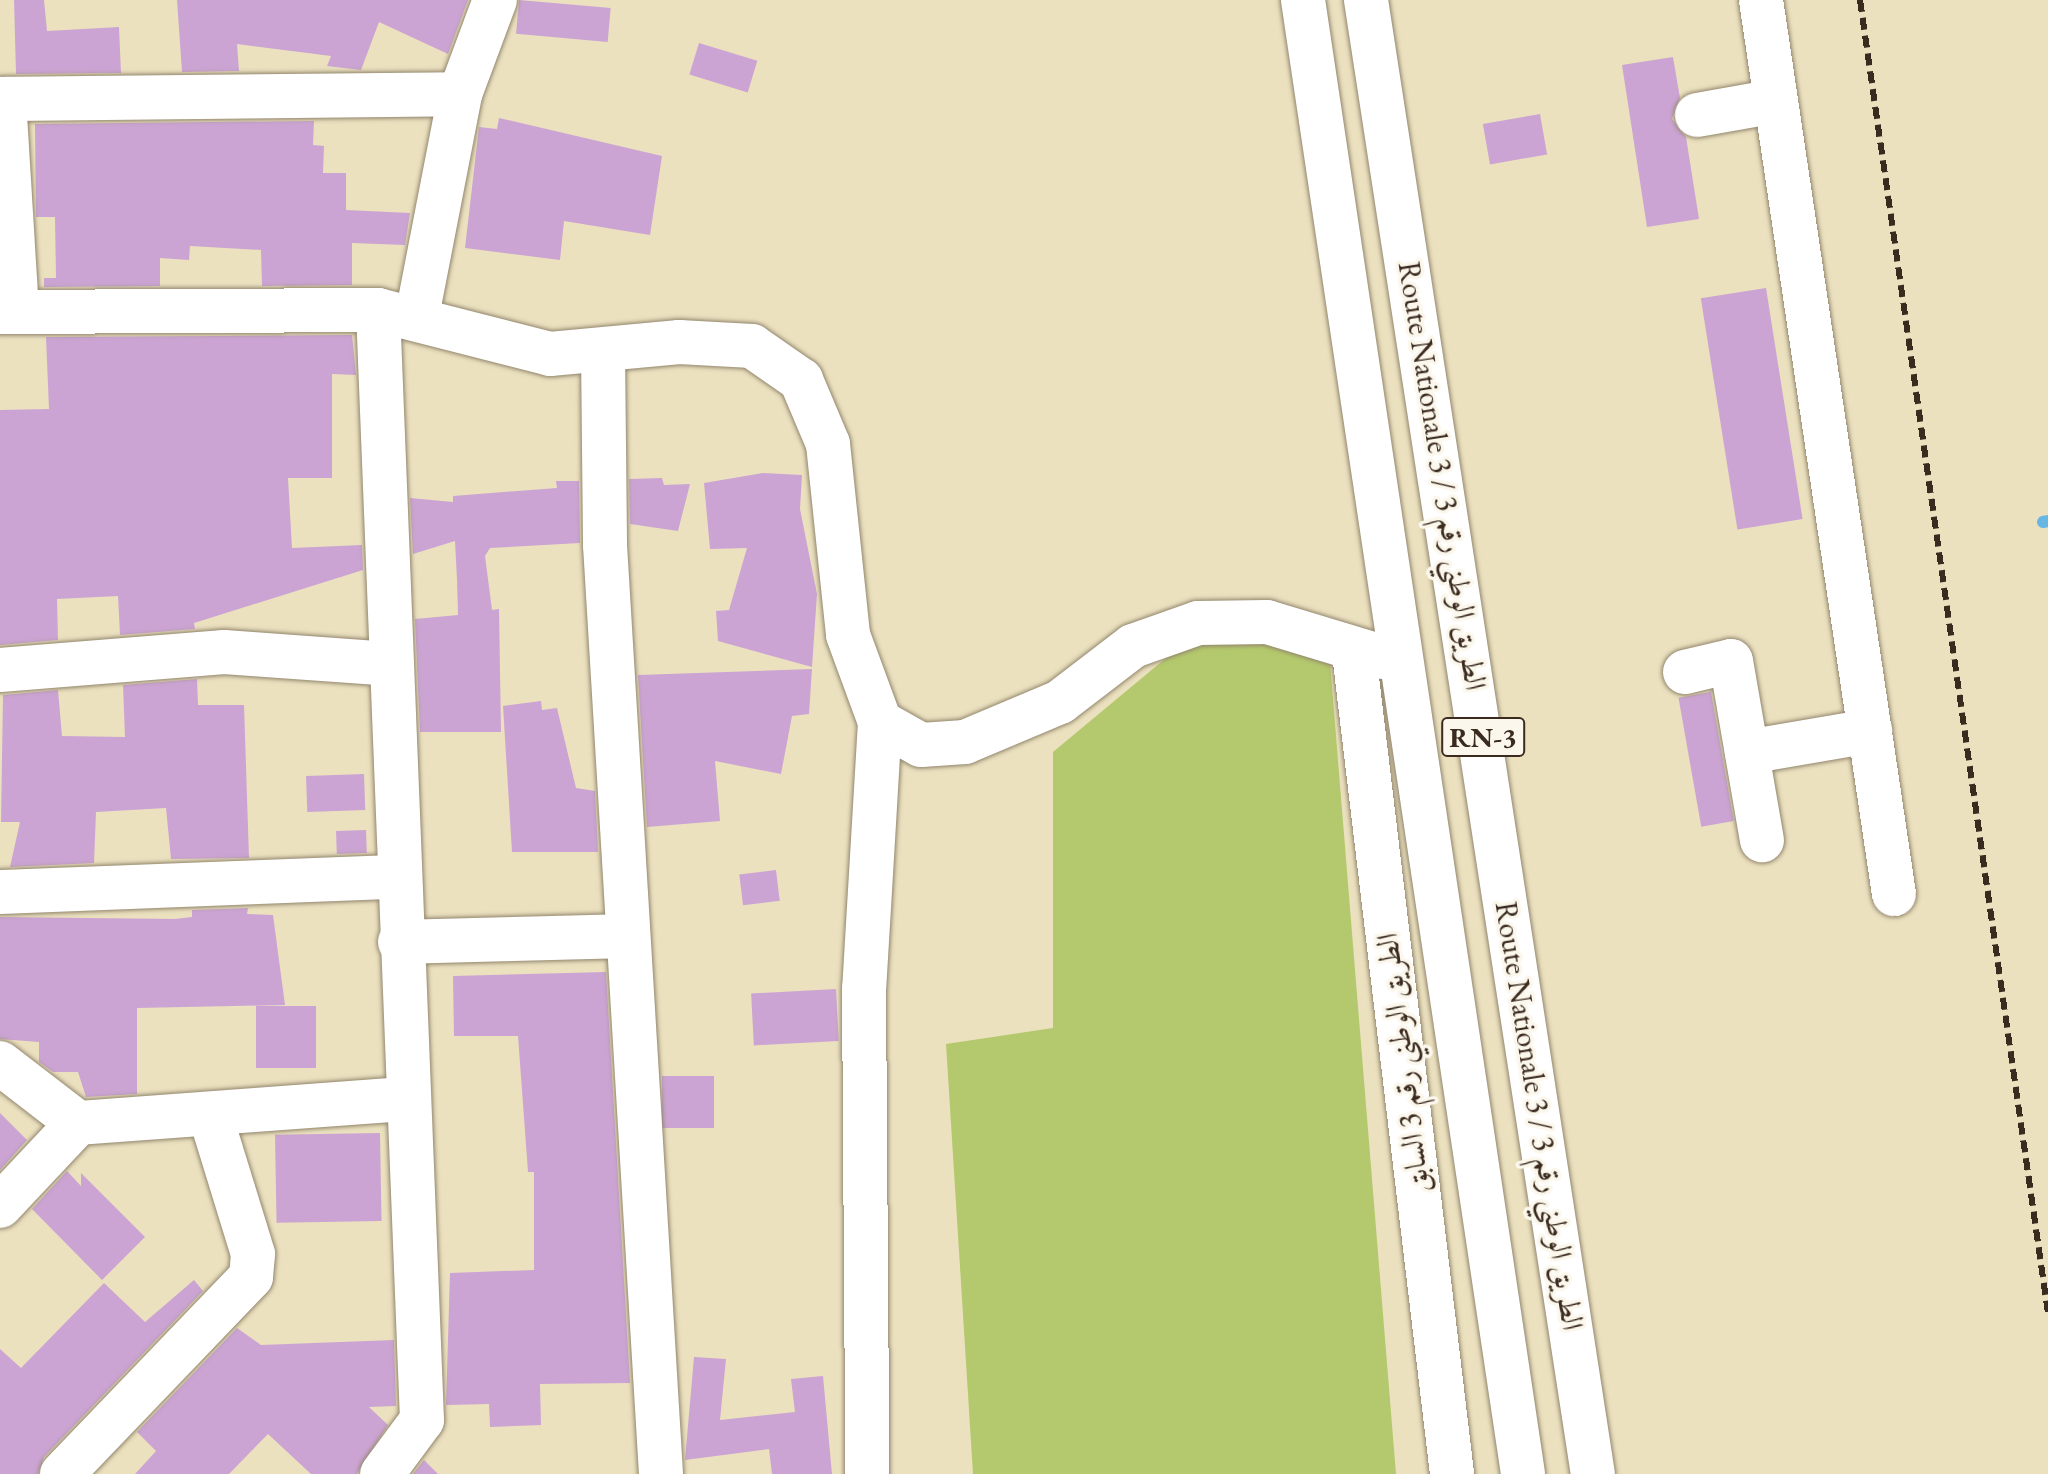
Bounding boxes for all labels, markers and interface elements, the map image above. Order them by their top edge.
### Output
street label: Route Nationale 3 / الطريق الوطني رقم 3 [1390,259,1494,693]
road number: RN-3 [1441,713,1525,761]
street label: Route Nationale 3 / الطريق الوطني رقم 3 [1487,899,1591,1333]
street label: الطريق الوطني رقم 3 السابق [1369,931,1437,1195]

